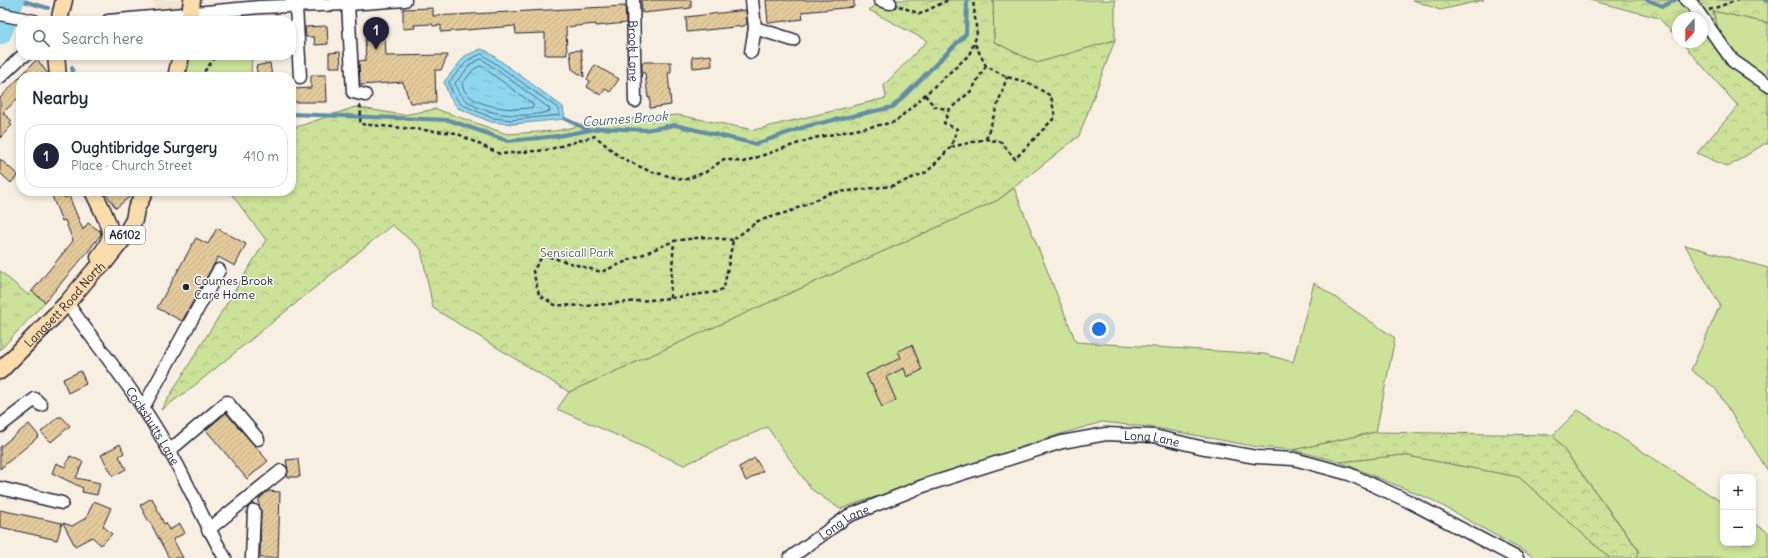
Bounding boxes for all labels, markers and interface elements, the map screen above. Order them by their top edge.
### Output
north arrow [1672,12,1708,48]
search box [16,16,296,60]
pin: 1 [363,17,389,50]
street label: Brook Lane [626,20,642,82]
icon: search [30,27,52,49]
text: Search here [62,29,143,48]
text: Nearby [32,87,88,109]
water label: Coumes Brook [582,107,670,130]
text: Oughtibridge Surgery [71,138,217,157]
text: 1 [43,148,49,165]
text: 410 m [243,148,279,165]
text: Place · Church Street [71,157,192,174]
road number: A6102 [105,226,145,244]
park label: Sensicall Park [540,245,614,260]
street label: Langsett Road North [21,258,108,350]
place label: Coumes Brook Care Home [194,273,273,302]
marker: Coumes Brook Care Home [181,282,191,292]
your location [1089,319,1109,339]
street label: Cockshutts Lane [123,384,183,467]
street label: Long Lane [1124,427,1181,449]
map controls [1720,474,1756,546]
button: + [1720,474,1756,510]
street label: Long Lane [815,501,871,542]
button: − [1720,510,1756,546]

